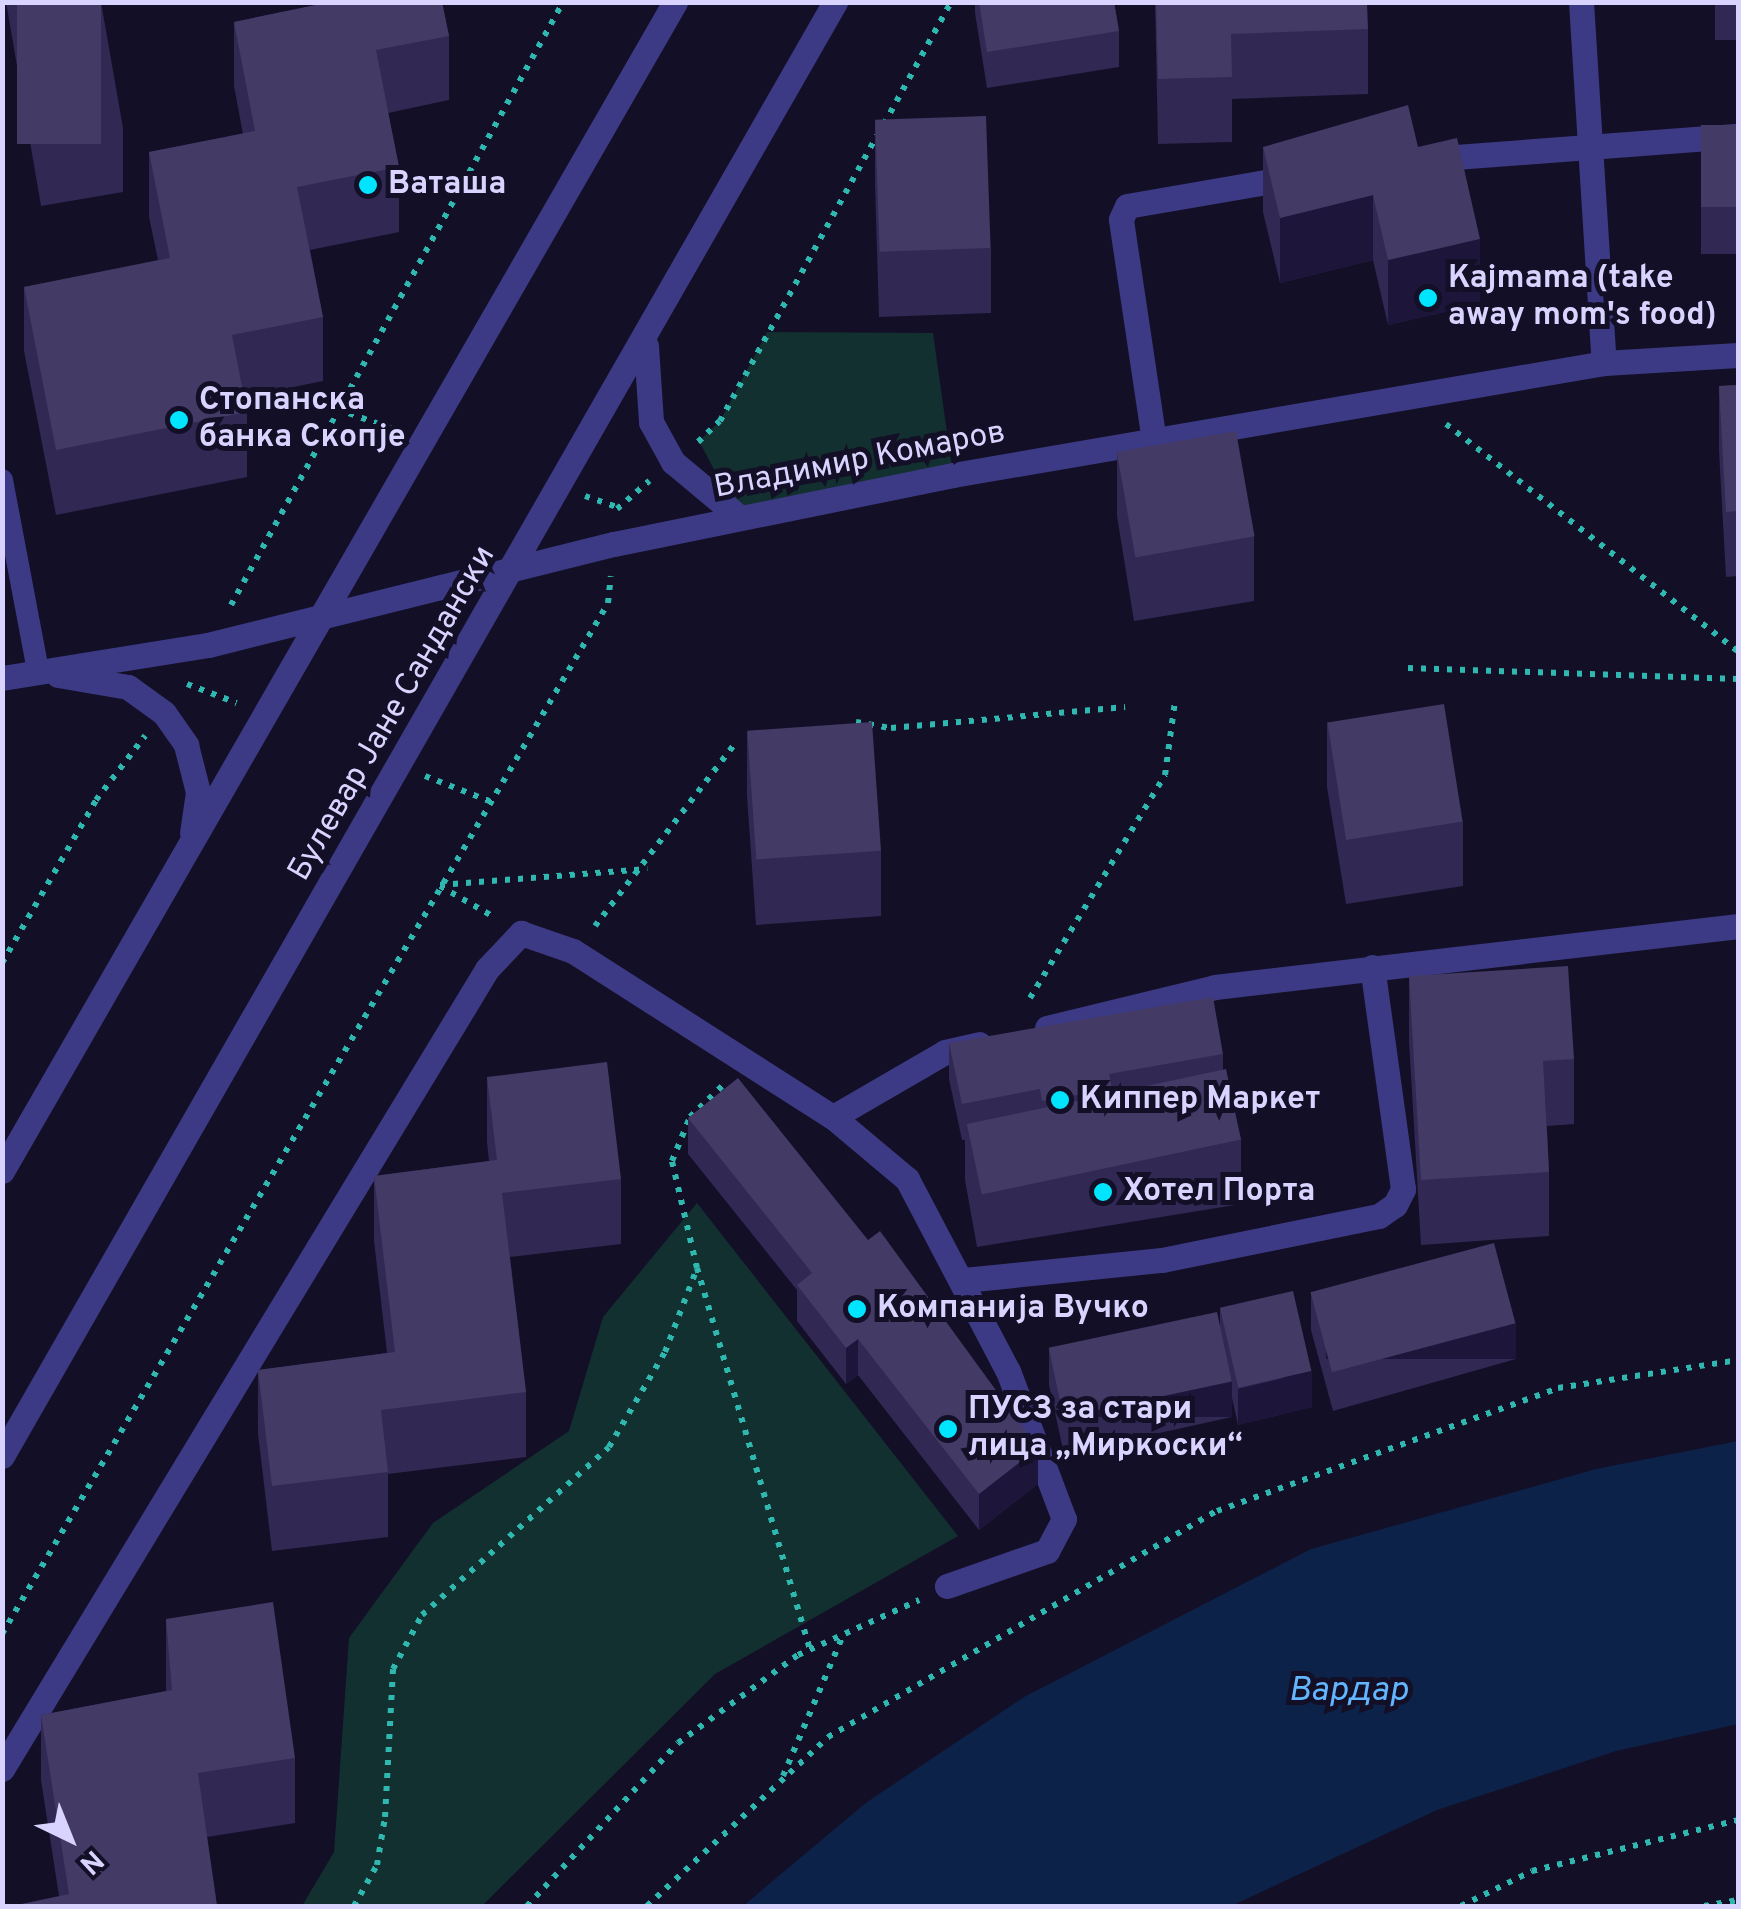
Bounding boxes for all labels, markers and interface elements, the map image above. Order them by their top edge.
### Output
place label: Ваташа [388,166,506,204]
marker: Ваташа [357,174,379,196]
place label: Kajmama (take away mom's food) [1448,261,1717,336]
marker: Kajmama (take away mom's food) [1417,287,1439,309]
place label: Стопанска банка Скопје [199,383,406,458]
marker: Стопанска банка Скопје [168,409,190,431]
street label: Владимир Комаров [711,414,1009,508]
street label: Булевар Јане Сандански [281,540,505,888]
place label: Киппер Маркет [1080,1081,1320,1119]
marker: Киппер Маркет [1049,1089,1071,1111]
place label: Хотел Порта [1123,1173,1315,1211]
marker: Хотел Порта [1092,1181,1114,1203]
place label: Компанија Вучко [877,1290,1149,1328]
marker: Компанија Вучко [846,1298,868,1320]
place label: ПУСЗ за стари лица „Миркоски“ [968,1392,1243,1467]
marker: ПУСЗ за стари лица „Миркоски“ [937,1418,959,1440]
water label: Вардар [1288,1670,1408,1712]
north arrow [20,1789,120,1889]
text: N [71,1841,110,1881]

